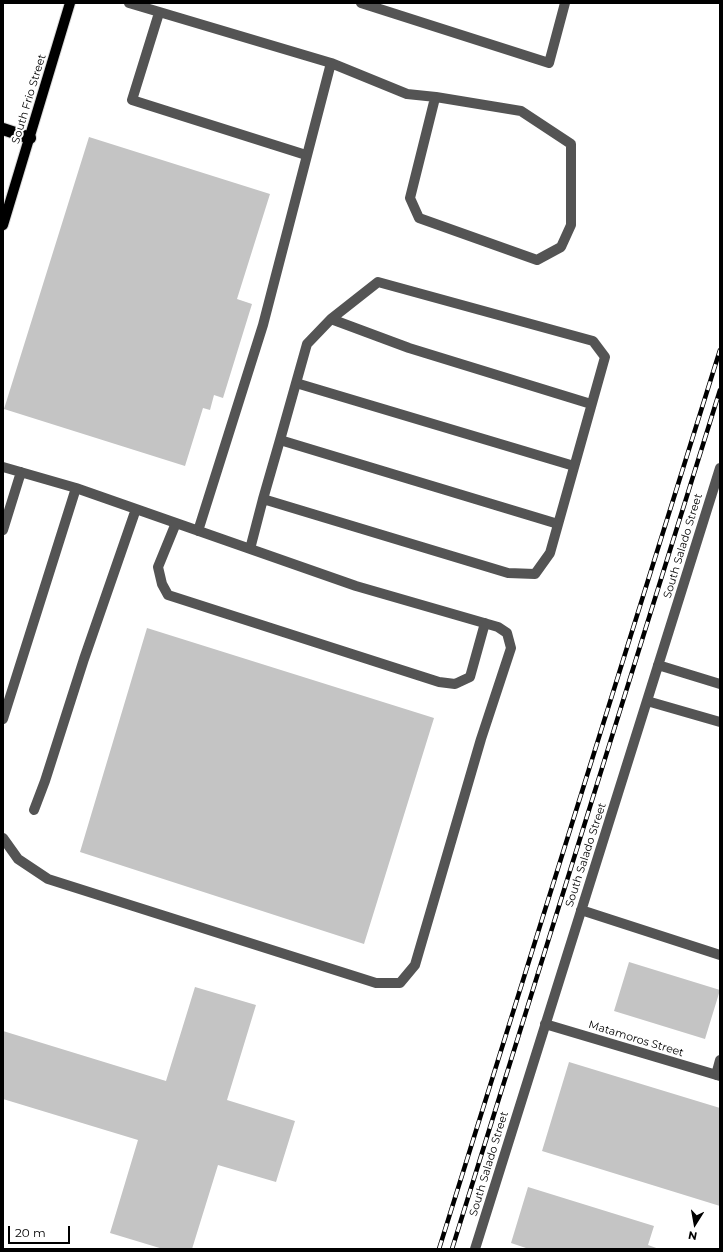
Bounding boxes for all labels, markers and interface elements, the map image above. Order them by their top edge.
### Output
street label: South Frio Street [9,53,49,145]
street label: South Salado Street [661,492,705,600]
street label: South Salado Street [563,801,609,909]
street label: Matamoros Street [587,1018,685,1060]
street label: South Salado Street [467,1110,511,1218]
north arrow [675,1204,715,1244]
scale bar [10,1218,72,1244]
text: 20 m [15,1225,46,1240]
text: N [687,1228,698,1244]

